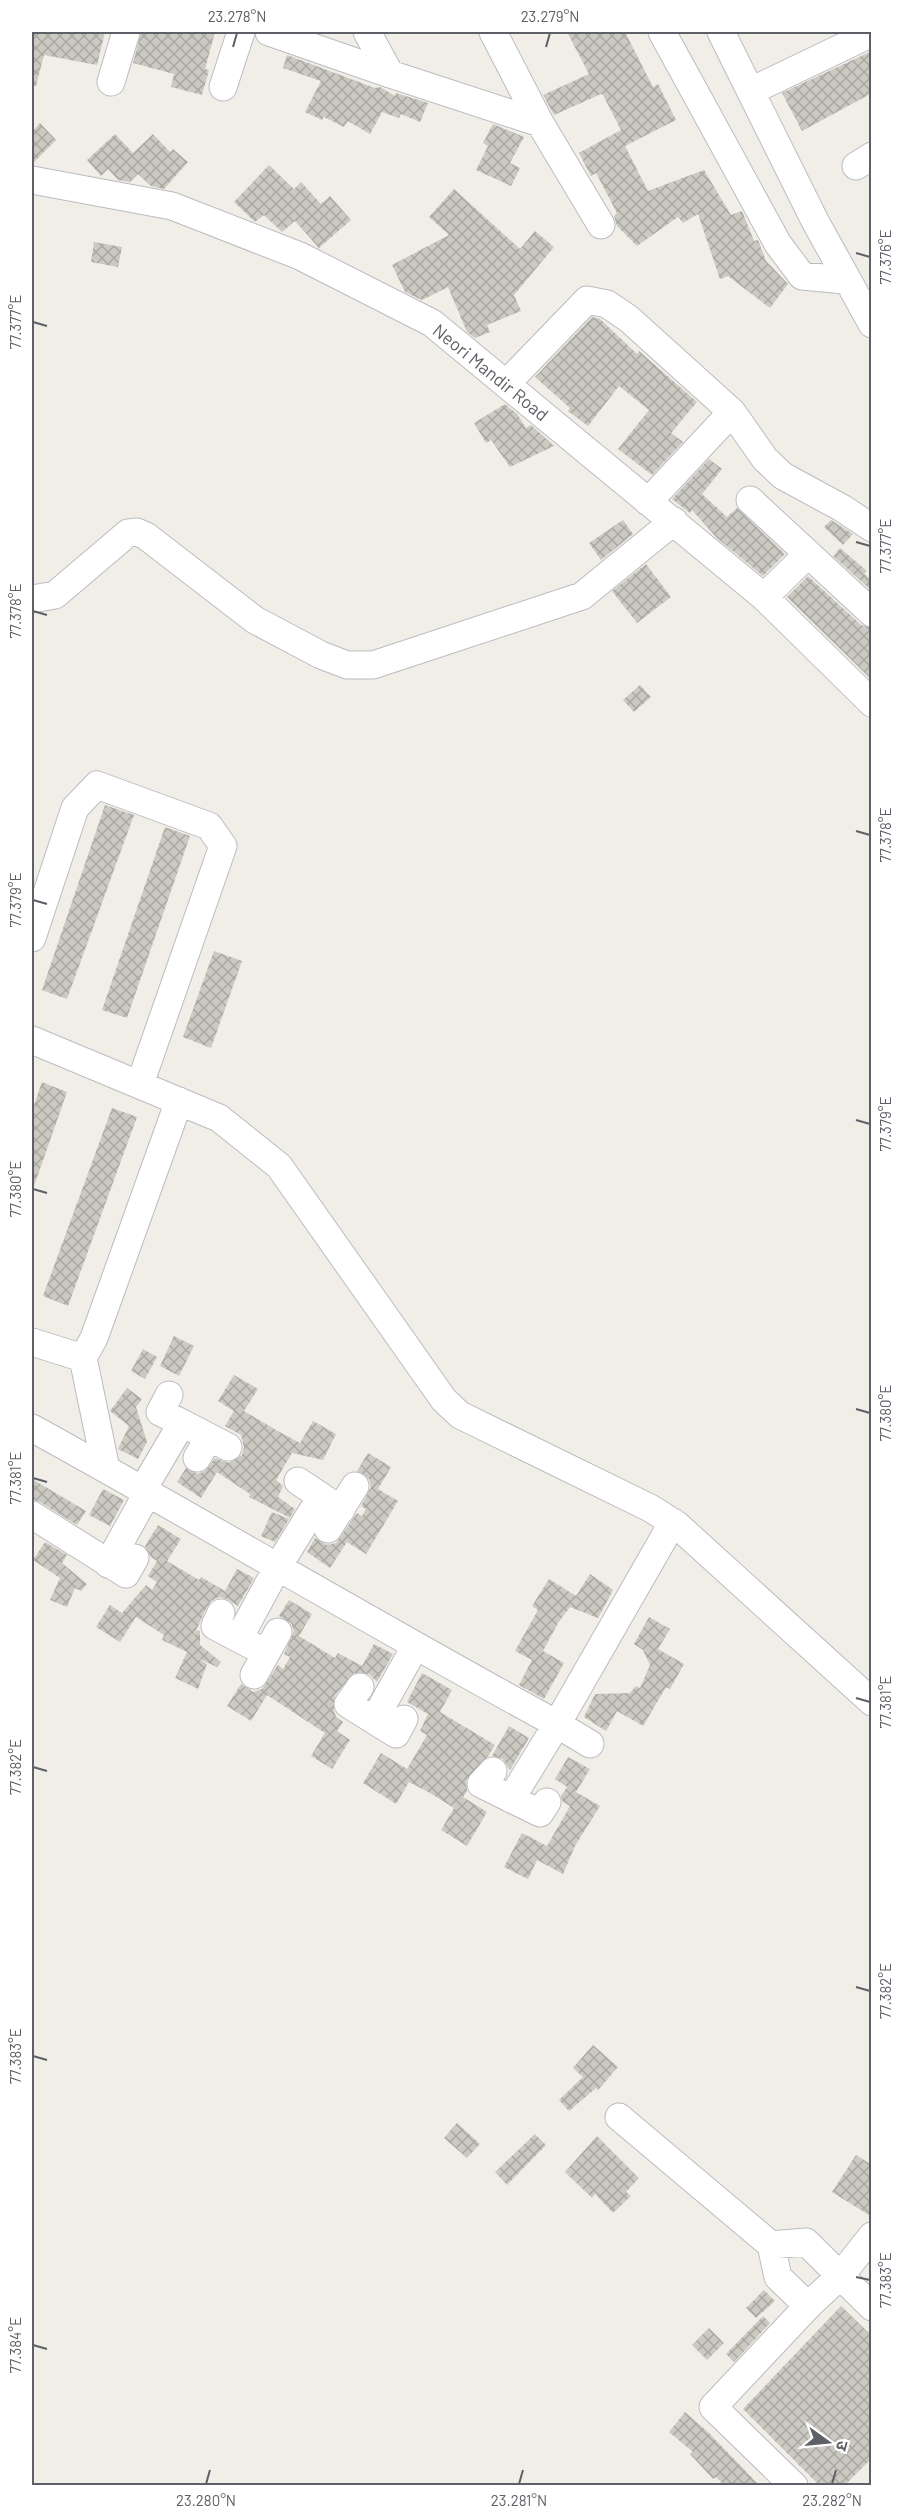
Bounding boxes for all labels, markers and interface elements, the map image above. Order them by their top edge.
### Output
text: 23.278°N [208,7,266,25]
text: 23.279°N [521,7,579,25]
text: 77.376°E [876,229,894,285]
text: 77.377°E [6,295,24,349]
street label: Neori Mandir Road [429,319,553,425]
text: 77.377°E [876,519,894,573]
text: 77.378°E [6,583,24,639]
text: 77.378°E [876,807,894,863]
text: 77.379°E [6,872,24,928]
text: 77.379°E [876,1096,894,1152]
text: 77.380°E [6,1161,24,1217]
text: 77.380°E [876,1385,894,1441]
text: 77.381°E [6,1452,24,1504]
text: 77.381°E [876,1676,894,1728]
text: 77.382°E [6,1739,24,1795]
text: 77.382°E [876,1963,894,2019]
text: 77.383°E [6,2028,24,2084]
text: 77.383°E [876,2252,894,2308]
text: 77.384°E [6,2317,24,2373]
north arrow [798,2412,858,2472]
text: उ [832,2439,853,2454]
text: 23.280°N [176,2491,236,2509]
text: 23.281°N [491,2491,547,2509]
text: 23.282°N [802,2491,862,2509]

